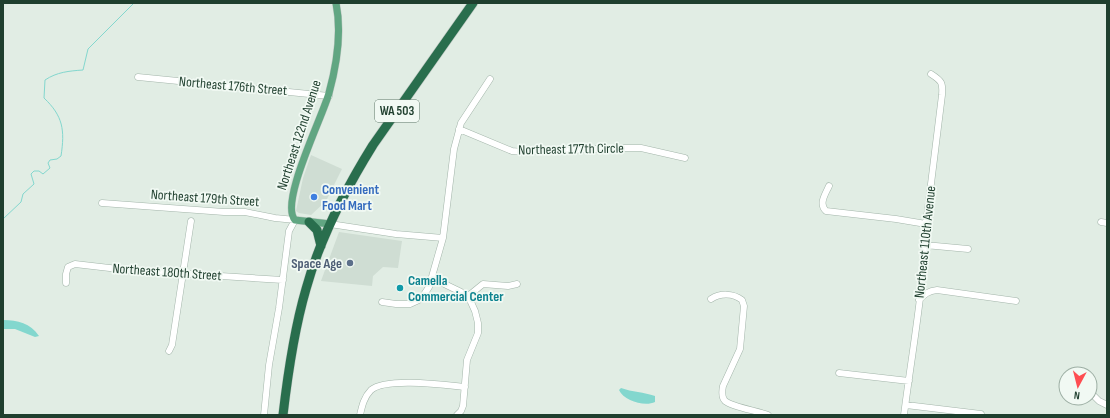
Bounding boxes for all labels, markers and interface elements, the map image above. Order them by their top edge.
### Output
street label: Northeast 176th Street [178,73,288,99]
street label: Northeast 122nd Avenue [273,78,325,192]
road number: WA 503 [375,100,419,122]
street label: Northeast 177th Circle [518,140,624,158]
place label: Convenient Food Mart [322,181,379,214]
street label: Northeast 110th Avenue [911,185,939,299]
street label: Northeast 179th Street [150,186,260,210]
marker: Convenient Food Mart [309,192,319,202]
place label: Space Age [291,255,342,272]
marker: Space Age [345,258,355,268]
street label: Northeast 180th Street [112,260,222,284]
place label: Camella Commercial Center [408,272,504,305]
marker: Camella Commercial Center [395,283,405,293]
north arrow [1058,366,1098,406]
text: N [1073,389,1081,402]

